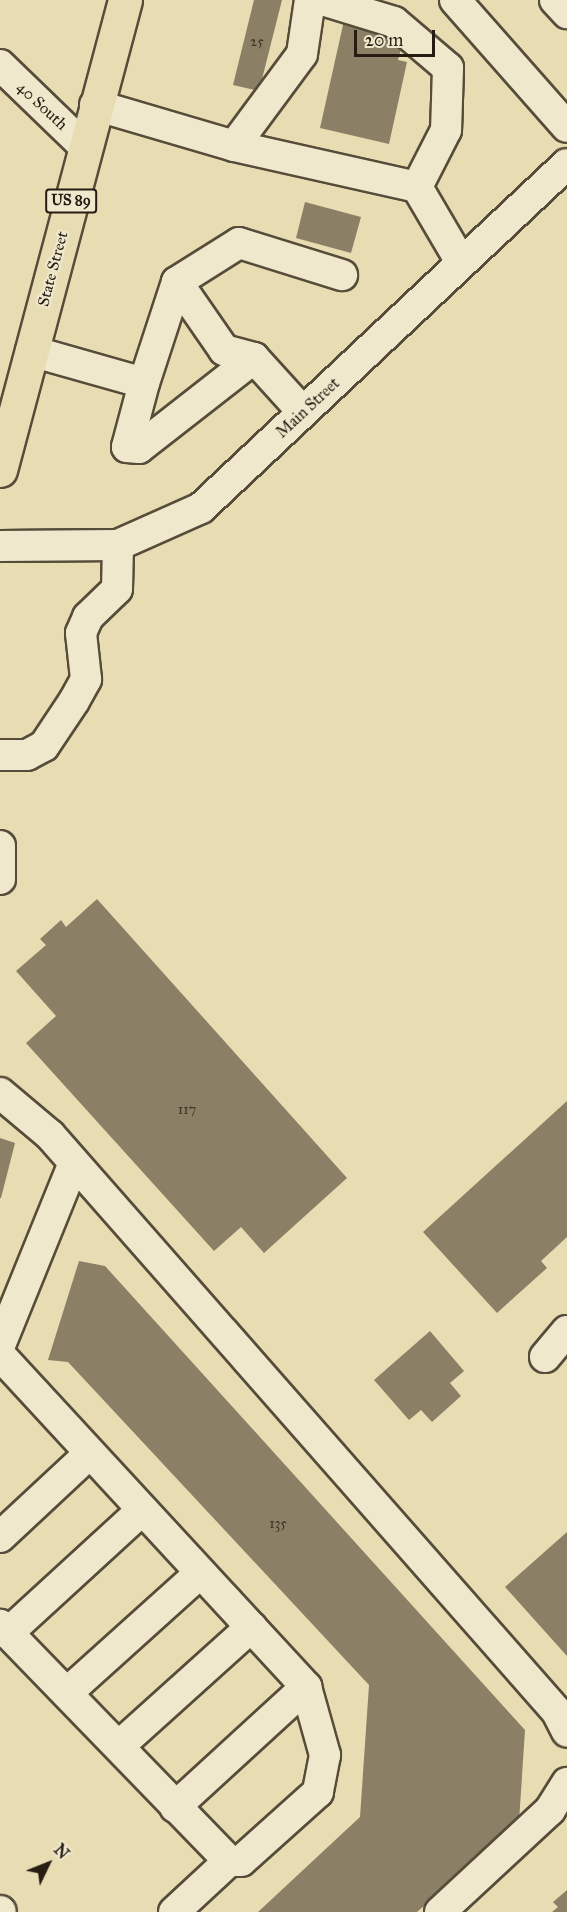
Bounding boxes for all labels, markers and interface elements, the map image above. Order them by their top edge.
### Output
scale bar [357,18,438,56]
text: 20 m [365,29,403,51]
house number: 25 [250,34,264,50]
street label: 40 South [13,78,71,134]
road number: US 89 [44,189,98,213]
street label: State Street [34,229,72,309]
street label: Main Street [272,374,344,442]
house number: 117 [178,1102,196,1118]
house number: 135 [269,1516,287,1532]
north arrow [18,1834,78,1894]
text: N [50,1840,73,1863]

